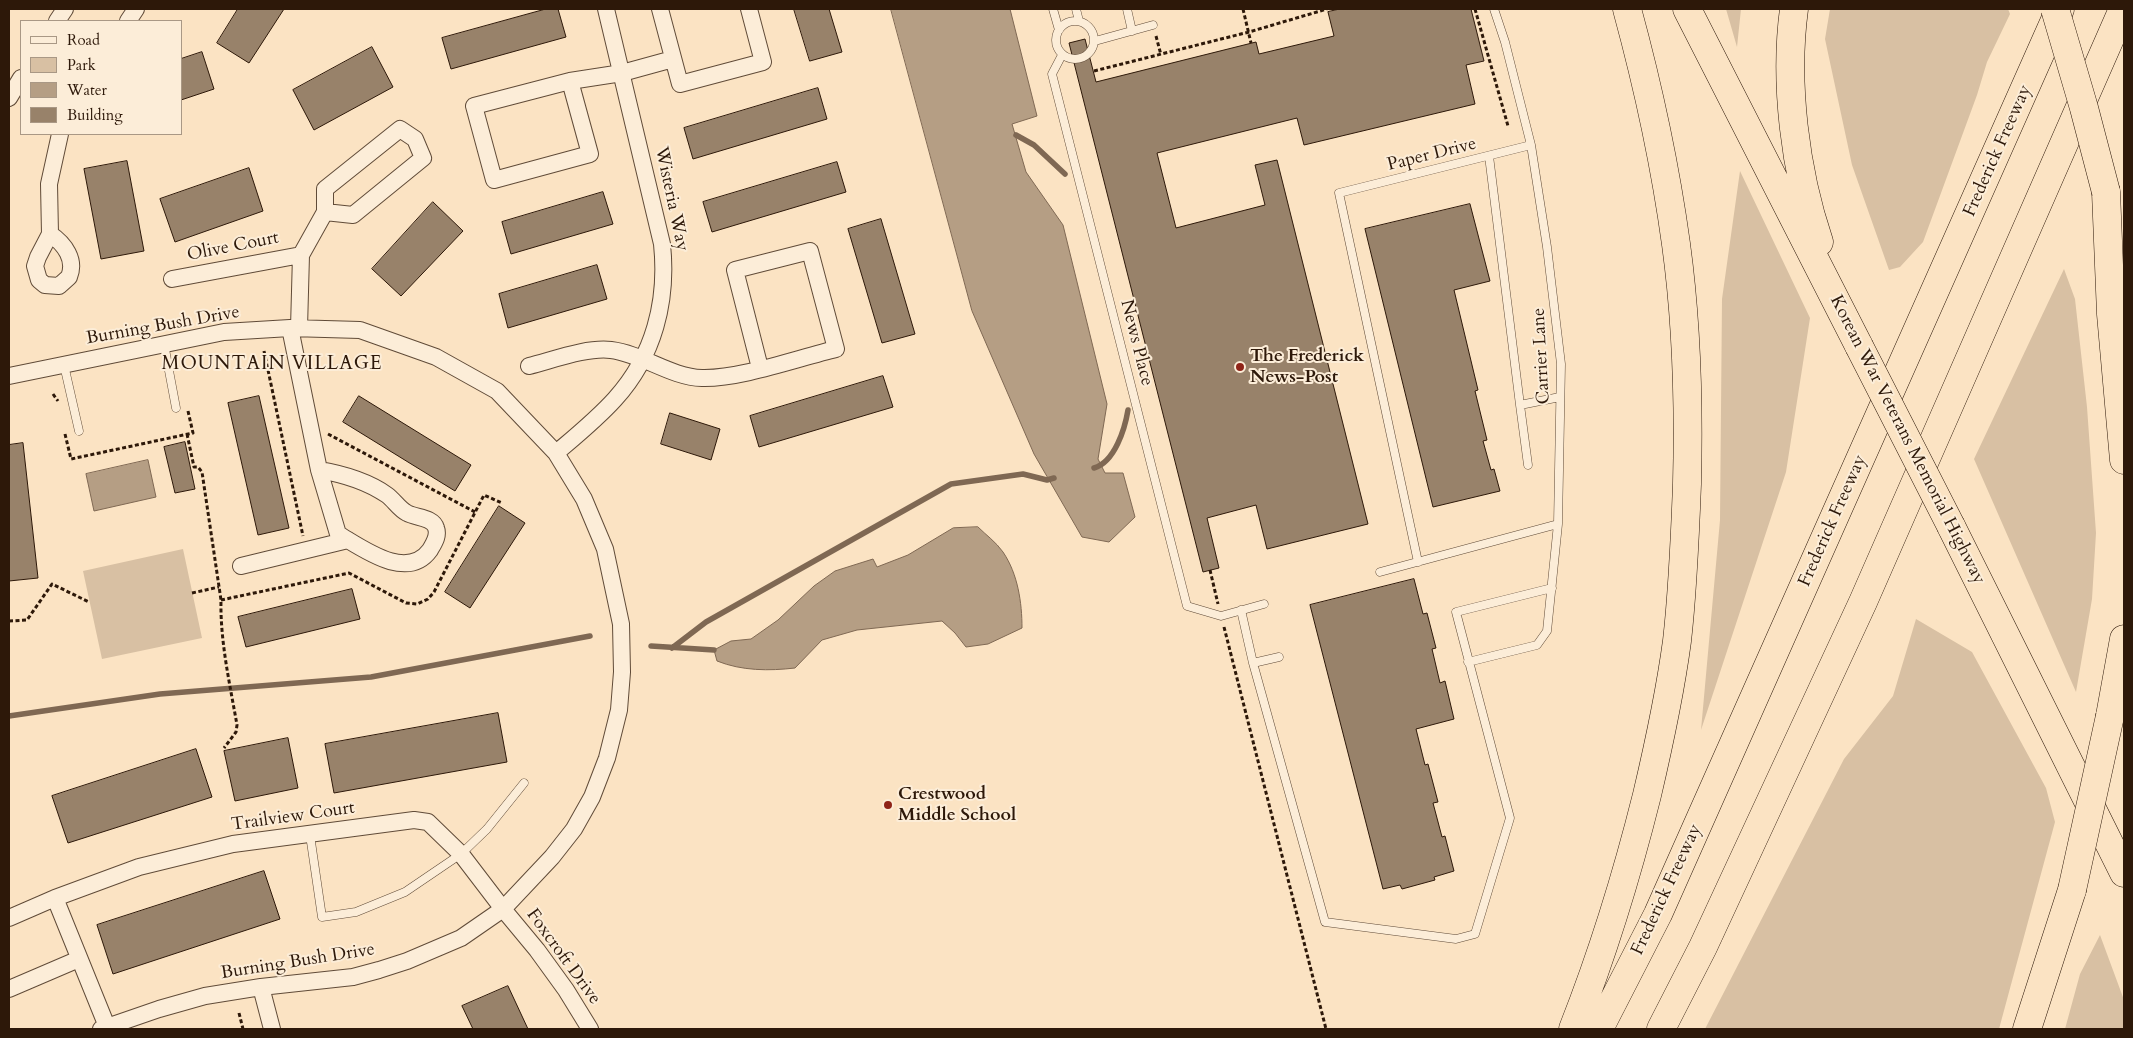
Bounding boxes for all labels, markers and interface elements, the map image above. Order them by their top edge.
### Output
legend [20,20,182,135]
text: Road [67,30,100,50]
text: Park [67,55,96,75]
text: Water [67,80,107,100]
street label: Frederick Freeway [1959,82,2037,220]
text: Building [67,105,123,125]
street label: Paper Drive [1385,134,1479,176]
street label: Wisteria Way [649,145,693,253]
street label: Olive Court [185,228,281,266]
street label: Korean War Veterans Memorial Highway [1824,292,1990,588]
street label: News Place [1115,298,1157,388]
street label: Burning Bush Drive [85,302,241,350]
street label: Carrier Lane [1529,307,1555,405]
place label: The Frederick News-Post [1250,346,1364,388]
district label: MOUNTAIN VILLAGE [159,354,385,376]
marker: The Frederick News-Post [1234,361,1246,373]
street label: Frederick Freeway [1794,452,1872,590]
place label: Crestwood Middle School [898,784,1016,826]
street label: Trailview Court [230,798,356,836]
marker: Crestwood Middle School [882,799,894,811]
street label: Frederick Freeway [1627,821,1707,959]
street label: Foxcroft Drive [521,905,605,1009]
street label: Burning Bush Drive [220,939,376,985]

